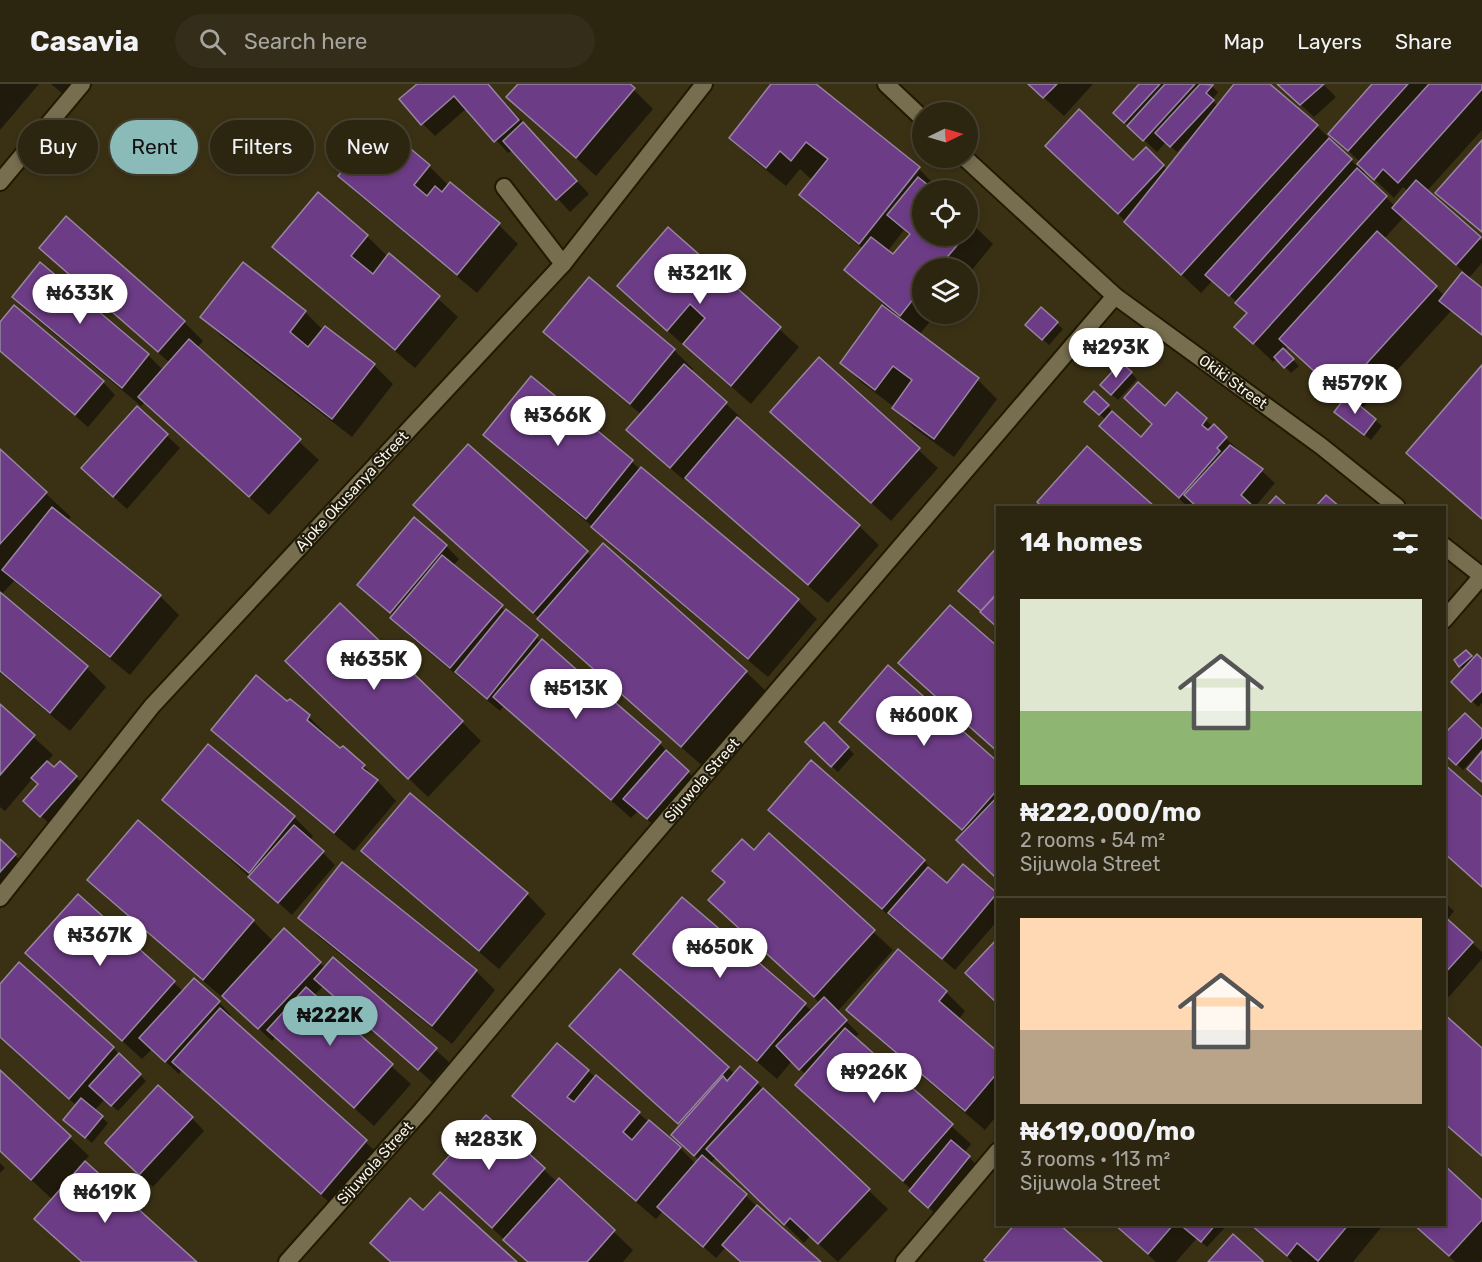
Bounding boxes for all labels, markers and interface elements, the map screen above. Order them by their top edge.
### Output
search box [175,14,595,68]
text: Casavia [30,25,139,58]
icon: search [196,25,229,58]
text: Search here [244,28,367,55]
text: Map [1223,29,1264,54]
text: Layers [1297,29,1362,54]
text: Share [1395,29,1452,54]
north arrow [912,102,978,168]
map controls [912,102,978,324]
chip: Buy [18,120,98,174]
chip: Rent [110,120,198,174]
chip: Filters [210,120,314,174]
chip: New [326,120,410,174]
button: locate [912,180,978,246]
pin: ₦321K [658,254,742,305]
button: layers [912,258,978,324]
text: ₦321K [668,261,732,285]
pin: ₦633K [38,274,122,325]
text: ₦633K [46,281,114,305]
pin: ₦293K [1074,328,1158,379]
text: ₦293K [1083,335,1149,359]
street label: Okiki Street [1195,351,1271,413]
pin: ₦579K [1313,364,1397,415]
text: ₦579K [1323,371,1387,395]
pin: ₦366K [516,396,600,447]
text: ₦366K [525,403,591,427]
street label: Ajoke Okusanya Street [292,427,412,555]
icon: filters [1389,526,1422,559]
text: 14 homes [1020,527,1143,558]
icon: home [1167,638,1275,746]
pin: ₦635K [332,640,416,691]
text: ₦635K [341,647,407,671]
pin: ₦513K [534,669,618,720]
text: ₦513K [544,676,608,700]
pin: ₦600K [882,696,966,747]
text: ₦600K [890,703,958,727]
street label: Sijuwola Street [661,734,743,826]
text: ₦222,000/mo [1020,797,1201,828]
text: 2 rooms · 54 m² [1020,828,1165,852]
text: Sijuwola Street [1020,852,1160,876]
pin: ₦367K [58,916,142,967]
text: ₦367K [68,923,132,947]
pin: ₦650K [678,928,762,979]
text: ₦650K [686,935,754,959]
icon: home [1167,957,1275,1065]
pin: ₦222K [288,996,372,1047]
text: ₦222K [297,1003,363,1027]
pin: ₦926K [832,1053,916,1104]
text: ₦926K [841,1060,907,1084]
text: ₦619,000/mo [1020,1116,1195,1147]
street label: Sijuwola Street [333,1118,417,1208]
pin: ₦283K [447,1120,531,1171]
text: ₦283K [455,1127,523,1151]
text: 3 rooms · 113 m² [1020,1147,1170,1171]
text: Sijuwola Street [1020,1171,1160,1195]
pin: ₦619K [63,1173,147,1224]
text: ₦619K [73,1180,137,1204]

